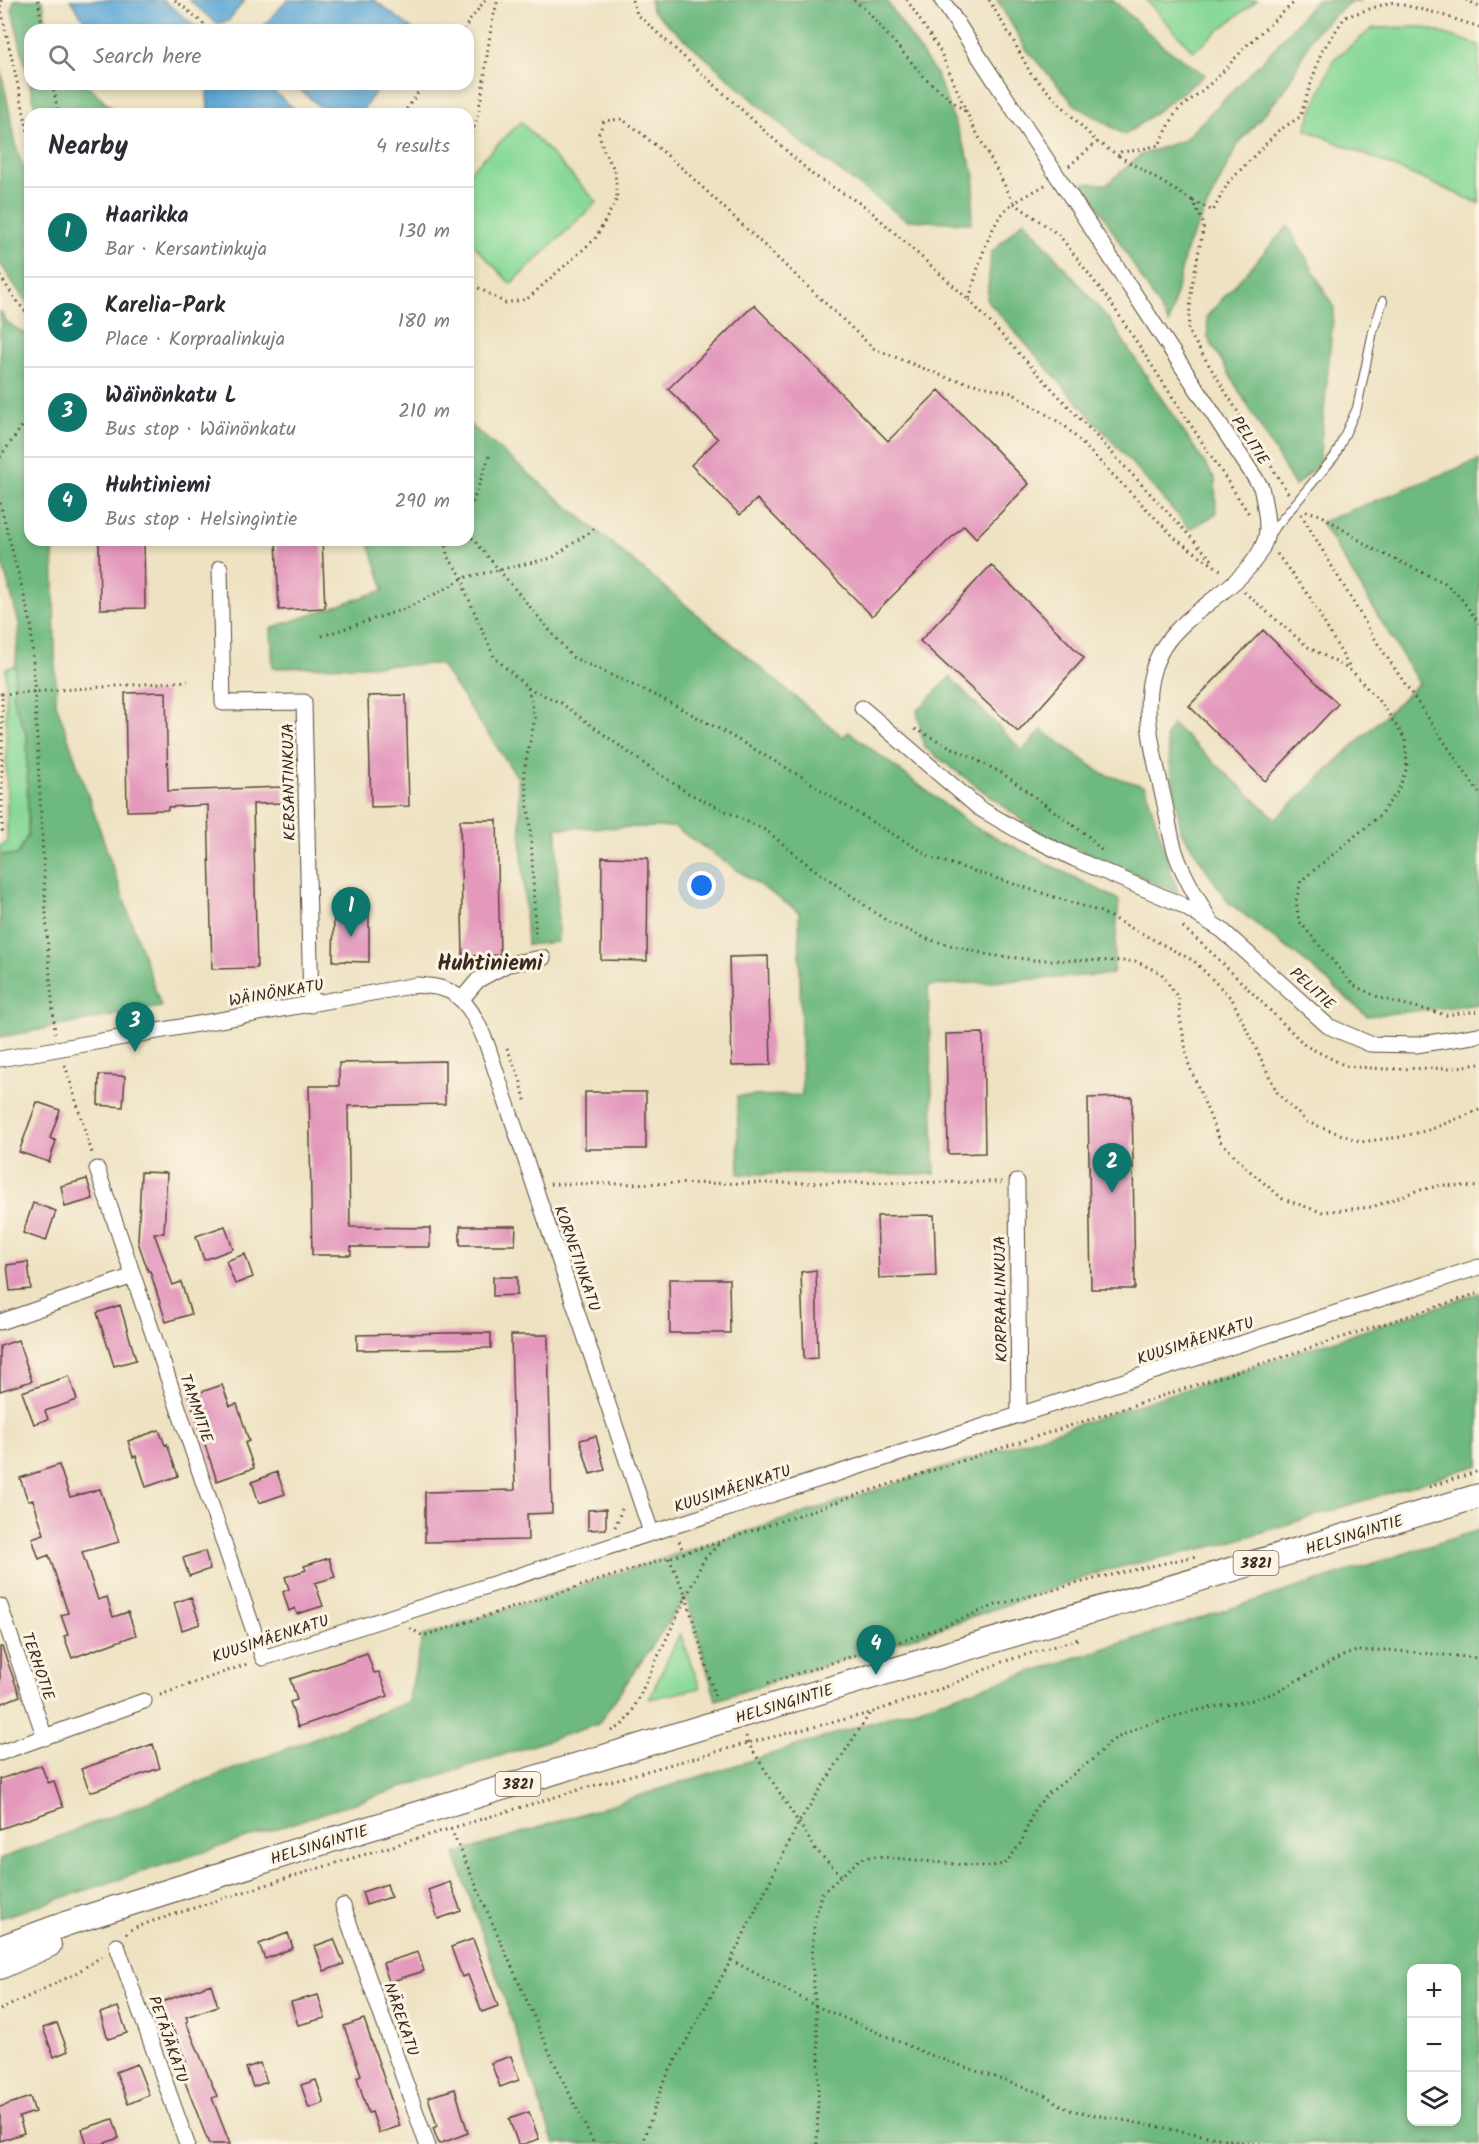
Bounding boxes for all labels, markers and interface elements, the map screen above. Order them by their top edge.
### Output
search box [24,24,474,90]
text: Search here [93,40,201,75]
icon: search [45,41,78,74]
text: Nearby [48,126,128,168]
text: 4 results [376,131,450,163]
text: Haarikka [105,199,188,234]
text: 1 [64,216,71,248]
text: 130 m [398,216,450,248]
text: Bar · Kersantinkuja [105,234,267,266]
text: Karelia-Park [105,289,225,324]
text: 2 [62,306,73,338]
text: 180 m [398,306,450,338]
text: Place · Korpraalinkuja [105,324,285,356]
text: Wäinönkatu L [105,379,237,414]
text: 3 [62,396,73,428]
text: 210 m [398,396,450,428]
street label: PELITIE [1224,411,1275,471]
text: Bus stop · Wäinönkatu [105,414,296,446]
text: Huhtiniemi [105,469,210,504]
text: 4 [62,486,73,518]
text: 290 m [395,486,450,518]
text: Bus stop · Helsingintie [105,504,297,536]
street label: KERSANTINKUJA [276,723,303,841]
your location [687,871,716,900]
pin: 1 [332,888,370,937]
district label: Huhtiniemi [437,947,544,982]
street label: PELITIE [1283,962,1341,1017]
street label: WÄINÖNKATU [227,973,326,1014]
pin: 3 [116,1002,154,1052]
pin: 2 [1092,1144,1132,1193]
street label: KORNETINKATU [547,1202,607,1315]
street label: KORPRAALINKUJA [988,1235,1015,1363]
street label: KUUSIMÄENKATU [1134,1311,1258,1372]
street label: TAMMITIE [172,1371,219,1447]
street label: KUUSIMÄENKATU [671,1459,795,1520]
street label: HELSINGINTIE [1302,1508,1407,1562]
road number: 3821 [1234,1551,1278,1575]
street label: KUUSIMÄENKATU [209,1609,333,1670]
pin: 4 [856,1626,896,1675]
street label: TERHOTIE [14,1629,61,1705]
street label: HELSINGINTIE [732,1677,837,1731]
road number: 3821 [496,1772,540,1796]
street label: HELSINGINTIE [267,1818,372,1872]
map controls [1407,1964,1461,2126]
button: + [1407,1964,1461,2018]
street label: NÄREKATU [376,1979,425,2060]
street label: PETÄJÄKATU [141,1992,194,2087]
button: − [1407,2018,1461,2072]
button: layers [1407,2072,1461,2126]

